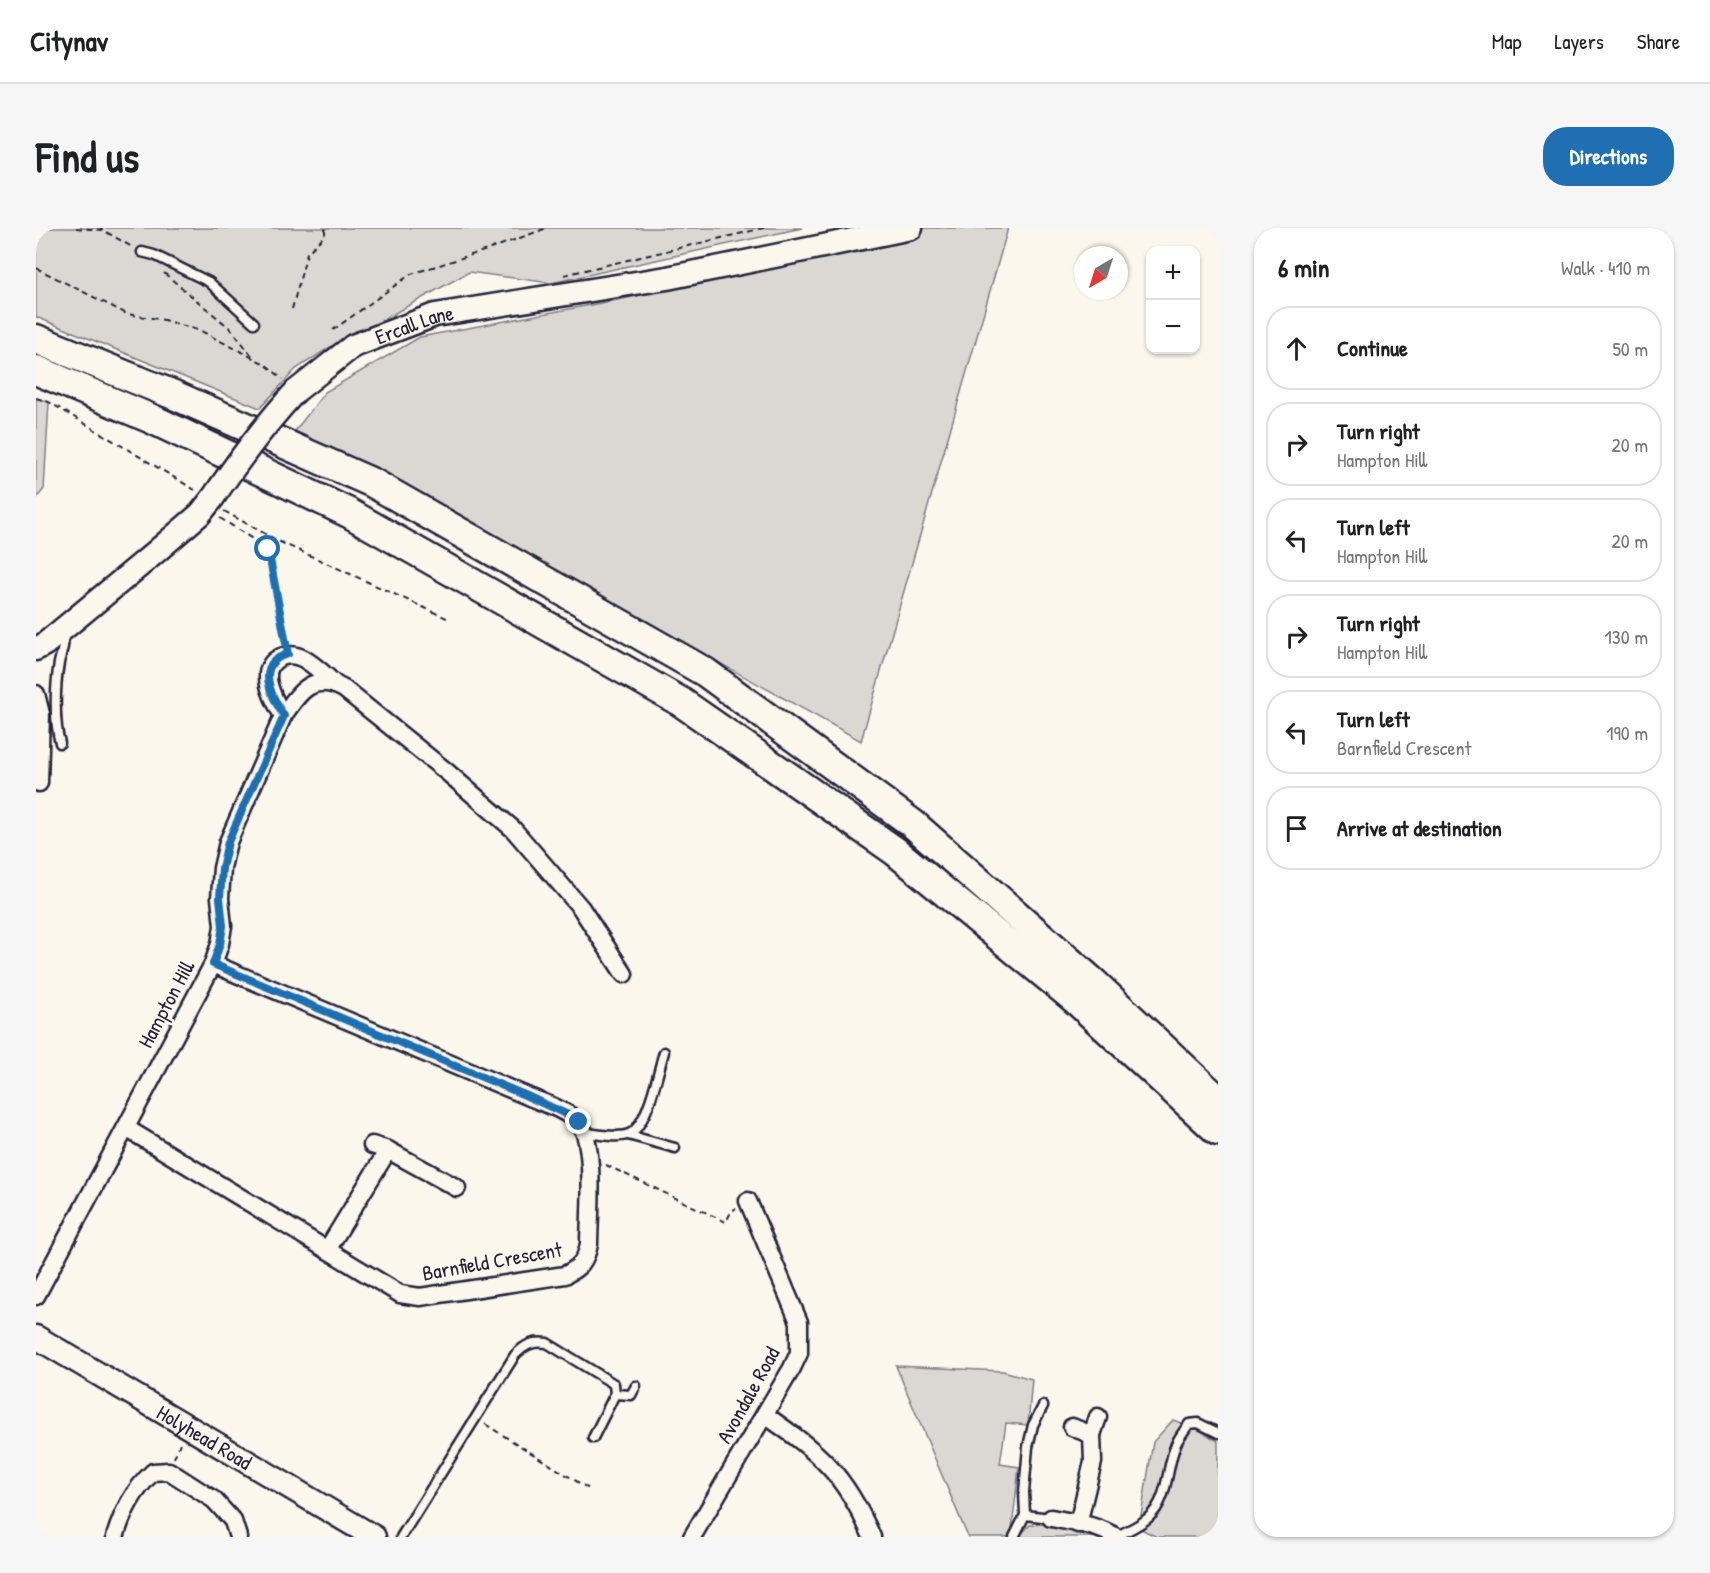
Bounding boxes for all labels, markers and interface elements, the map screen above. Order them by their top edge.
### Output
text: Citynav [30,22,108,60]
text: Map [1492,27,1521,56]
text: Layers [1554,27,1604,56]
text: Share [1637,27,1680,56]
button: Directions [1543,127,1674,186]
text: Find us [36,128,139,185]
north arrow [1074,246,1128,300]
map controls [1146,246,1200,354]
button: + [1146,246,1200,300]
text: 6 min [1278,250,1330,285]
text: Walk · 410 m [1561,254,1650,281]
street label: Ercall Lane [371,298,456,351]
button: − [1146,300,1200,354]
icon: ahead [1280,332,1313,365]
text: Continue [1337,333,1408,363]
text: 50 m [1612,335,1648,362]
text: Turn right [1337,416,1420,446]
icon: right [1280,428,1313,461]
text: 20 m [1611,431,1648,458]
text: Hampton Hill [1337,446,1427,473]
text: Turn left [1337,512,1410,542]
icon: left [1280,524,1313,557]
text: 20 m [1611,527,1648,554]
route start [254,535,280,561]
text: Hampton Hill [1337,542,1427,569]
text: Turn right [1337,608,1420,638]
icon: right [1280,620,1313,653]
text: 130 m [1605,623,1648,650]
text: Hampton Hill [1337,638,1427,665]
text: Turn left [1337,704,1410,734]
icon: left [1280,716,1313,749]
text: 190 m [1606,719,1648,746]
text: Barnfield Crescent [1337,734,1471,761]
icon: arrive [1280,812,1313,845]
text: Arrive at destination [1337,813,1502,843]
street label: Hampton Hill [131,954,202,1053]
route end [565,1108,591,1134]
street label: Barnfield Crescent [420,1234,565,1288]
street label: Avondale Road [710,1342,786,1448]
street label: Holyhead Road [152,1397,258,1476]

